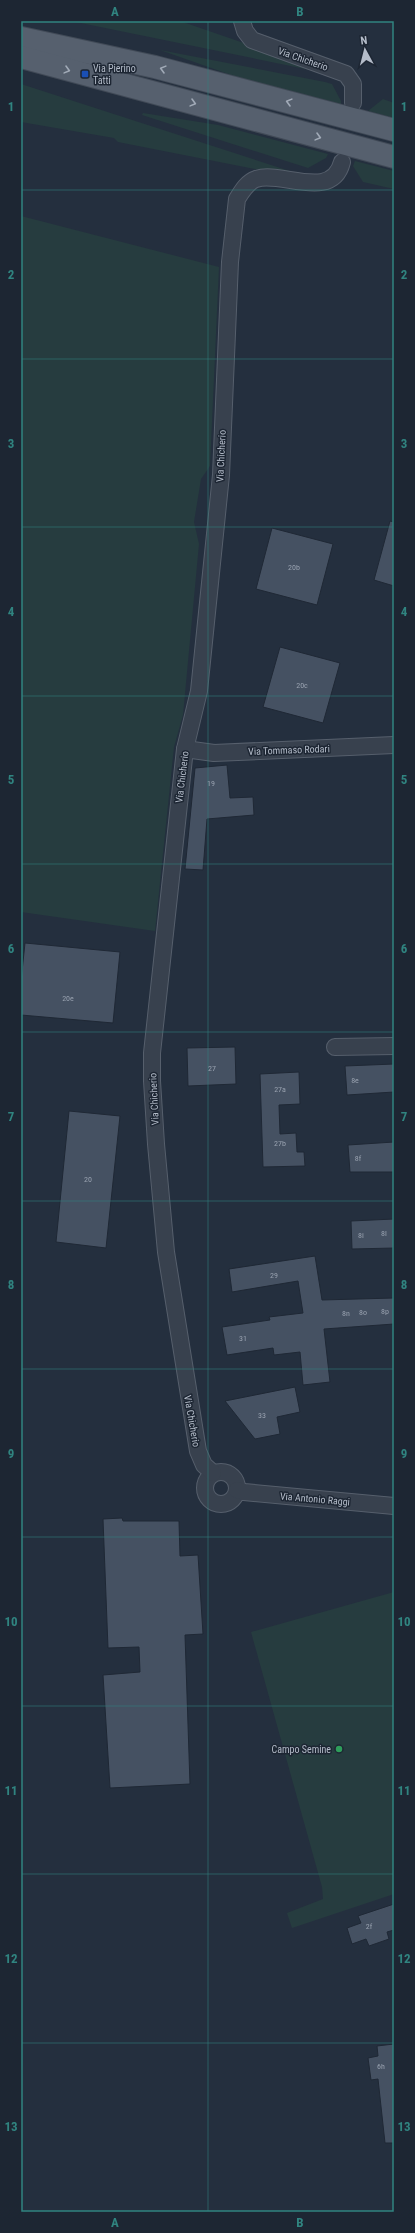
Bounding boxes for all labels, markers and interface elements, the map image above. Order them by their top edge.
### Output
text: A [111,4,119,19]
text: B [296,4,304,19]
north arrow [345,30,385,70]
text: N [360,34,368,47]
street label: Via Chicherio [276,45,330,73]
place label: Via Pierino Tatti [93,63,136,86]
one-way arrow [64,65,70,73]
one-way arrow [160,66,166,74]
marker: Via Pierino Tatti [80,69,90,79]
one-way arrow [189,98,196,107]
text: 1 [8,99,14,114]
one-way arrow [285,99,292,107]
text: 1 [401,99,407,114]
one-way arrow [315,132,321,140]
text: 2 [8,267,15,282]
text: 2 [401,267,408,282]
street label: Via Chicherio [214,430,228,482]
text: 3 [8,436,14,451]
text: 3 [401,436,407,451]
house number: 20b [288,563,300,572]
text: 4 [8,604,15,619]
text: 4 [401,604,408,619]
house number: 20c [296,681,308,690]
street label: Via Tommaso Rodari [248,743,330,757]
street label: Via Chicherio [173,750,191,804]
text: 5 [8,772,15,787]
text: 5 [401,772,408,787]
house number: 19 [207,779,215,788]
text: 6 [8,941,15,956]
text: 6 [401,941,408,956]
house number: 20e [62,994,74,1003]
house number: 27 [208,1064,216,1073]
street label: Via Chicherio [147,1073,161,1125]
house number: 8e [351,1076,359,1085]
house number: 27a [274,1085,286,1094]
text: 7 [8,1109,15,1124]
text: 7 [401,1109,408,1124]
house number: 27b [274,1139,286,1148]
house number: 8f [355,1154,362,1163]
house number: 20 [84,1175,92,1184]
house number: 8l [381,1229,387,1238]
house number: 8i [358,1231,364,1240]
house number: 29 [270,1271,278,1280]
text: 8 [8,1277,14,1292]
text: 8 [401,1277,407,1292]
house number: 8p [381,1307,389,1316]
house number: 8o [359,1308,367,1317]
house number: 8n [342,1309,350,1318]
house number: 31 [239,1334,247,1343]
street label: Via Chicherio [182,1394,202,1448]
house number: 33 [258,1411,266,1420]
text: 9 [8,1446,14,1461]
text: 9 [401,1446,407,1461]
street label: Via Antonio Raggi [280,1490,350,1508]
text: 10 [4,1614,18,1629]
text: 10 [397,1614,411,1629]
place label: Campo Semine [272,1744,331,1755]
marker: Campo Semine [334,1744,344,1754]
text: 11 [4,1783,18,1798]
text: 11 [397,1783,411,1798]
house number: 2f [366,1922,373,1931]
text: 12 [4,1951,18,1966]
text: 12 [397,1951,411,1966]
house number: 6h [377,2062,385,2071]
text: 13 [4,2119,18,2134]
text: 13 [397,2119,411,2134]
text: A [111,2215,119,2230]
text: B [296,2215,304,2230]

